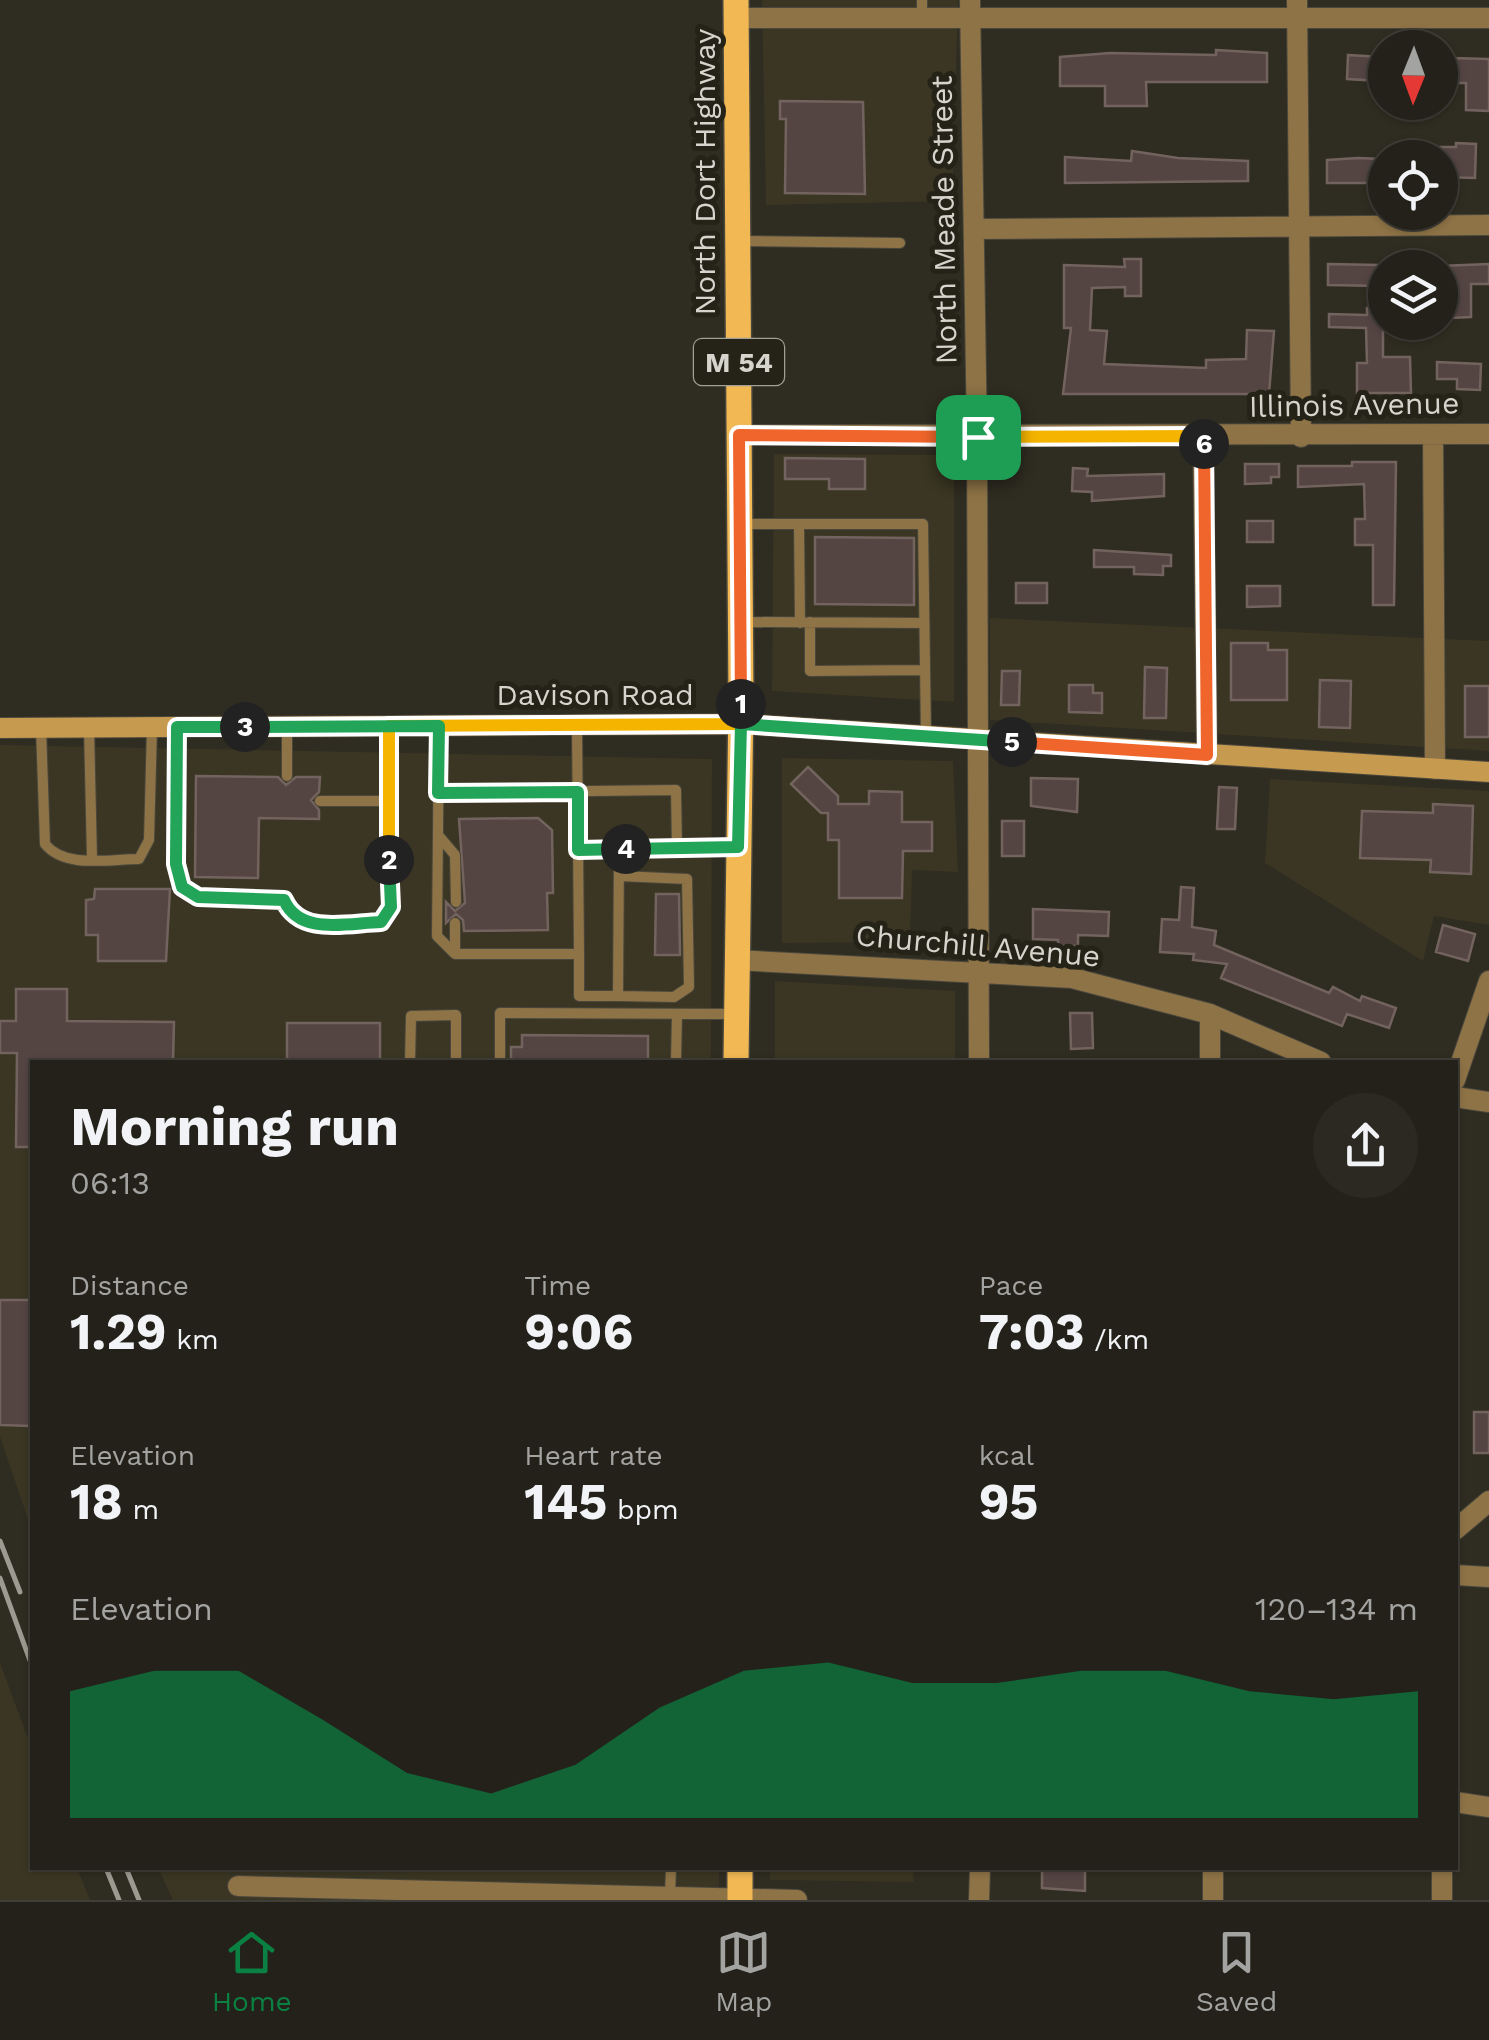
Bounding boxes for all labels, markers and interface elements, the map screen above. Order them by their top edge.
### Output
street label: North Dort Highway [687,28,722,315]
north arrow [1368,30,1458,120]
map controls [1368,30,1458,340]
street label: North Meade Street [923,75,964,365]
button: locate [1368,140,1458,230]
button: layers [1368,250,1458,340]
road number: M 54 [694,339,784,385]
street label: Illinois Avenue [1248,385,1460,424]
pin [936,395,1021,480]
icon: arrive [951,410,1006,465]
pin: 6 [1179,419,1229,469]
text: 6 [1195,427,1213,460]
street label: Davison Road [496,677,694,712]
pin: 1 [716,679,766,729]
text: 1 [735,687,747,720]
pin: 3 [220,702,270,752]
text: 3 [237,710,253,743]
pin: 5 [987,717,1037,767]
text: 5 [1004,725,1020,758]
pin: 4 [601,824,651,874]
text: 4 [617,832,635,865]
pin: 2 [364,835,414,885]
text: 2 [381,843,397,876]
street label: Churchill Avenue [854,917,1102,974]
button: share [1313,1093,1418,1198]
text: Morning run [70,1094,399,1158]
text: 06:13 [70,1164,150,1202]
text: Distance [70,1269,189,1302]
text: Time [524,1269,591,1302]
text: Pace [979,1269,1043,1302]
text: 1.29 [70,1302,167,1361]
text: 9:06 [524,1302,633,1361]
text: 7:03 [979,1302,1085,1361]
text: km [167,1323,219,1356]
text: /km [1085,1323,1149,1356]
text: Elevation [70,1439,195,1472]
text: Heart rate [524,1439,663,1472]
text: kcal [979,1439,1034,1472]
text: 18 [70,1472,123,1531]
text: 145 [524,1472,607,1531]
text: 95 [979,1472,1038,1531]
text: m [123,1493,159,1526]
text: bpm [607,1493,679,1526]
text: Elevation [70,1590,213,1628]
text: 120–134 m [1255,1590,1418,1628]
tab: Home [212,1925,292,2018]
tab: Map [715,1925,772,2018]
tab: Saved [1196,1925,1277,2018]

